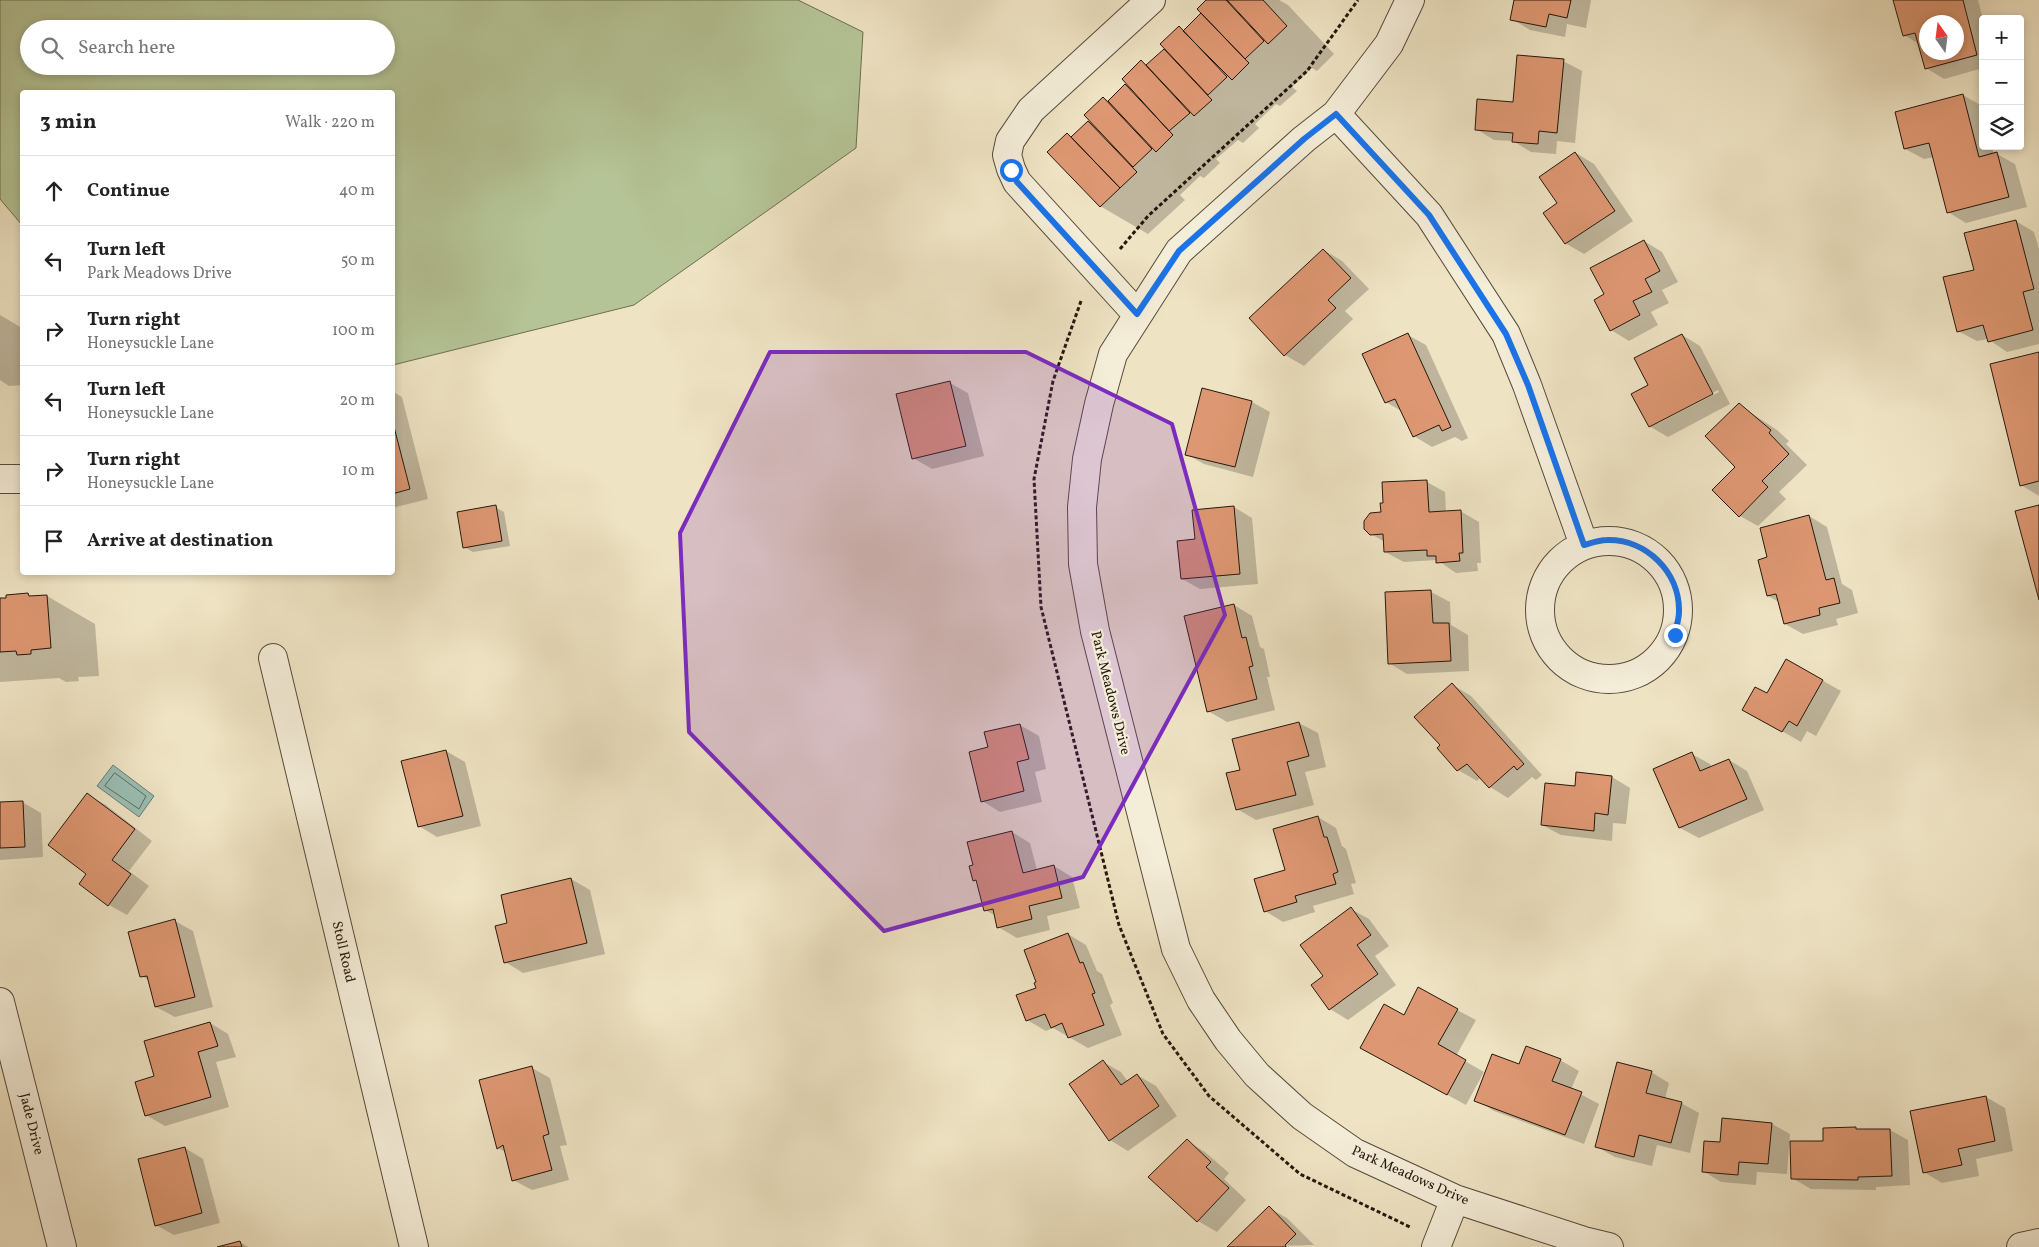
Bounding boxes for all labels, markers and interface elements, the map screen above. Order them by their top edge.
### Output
north arrow [1919,15,1964,60]
map controls [1979,15,2024,150]
button: + [1979,15,2024,60]
search box [20,20,395,75]
icon: search [38,34,66,62]
text: Search here [78,35,175,61]
button: − [1979,60,2024,105]
button: layers [1979,105,2024,150]
text: 3 min [40,108,96,137]
text: Walk · 220 m [285,112,375,134]
route start [1000,159,1023,182]
icon: ahead [40,177,68,205]
text: Continue [87,178,170,204]
text: 40 m [339,180,375,202]
text: Turn left [87,237,166,263]
icon: left [40,247,68,275]
text: 50 m [341,250,375,272]
text: Park Meadows Drive [87,263,232,285]
text: Turn right [87,307,180,333]
icon: right [40,317,68,345]
text: 100 m [332,320,375,342]
text: Honeysuckle Lane [87,333,214,355]
text: Turn left [87,377,166,403]
icon: left [40,387,68,415]
text: 20 m [340,390,375,412]
text: Honeysuckle Lane [87,403,214,425]
text: Turn right [87,447,180,473]
icon: right [40,457,68,485]
text: 10 m [342,460,375,482]
text: Honeysuckle Lane [87,473,214,495]
icon: arrive [40,527,68,555]
text: Arrive at destination [87,528,273,554]
route end [1664,624,1687,647]
street label: Park Meadows Drive [1085,629,1135,757]
street label: Stoll Road [327,919,359,985]
street label: Jade Drive [14,1091,48,1157]
street label: Park Meadows Drive [1348,1142,1472,1211]

